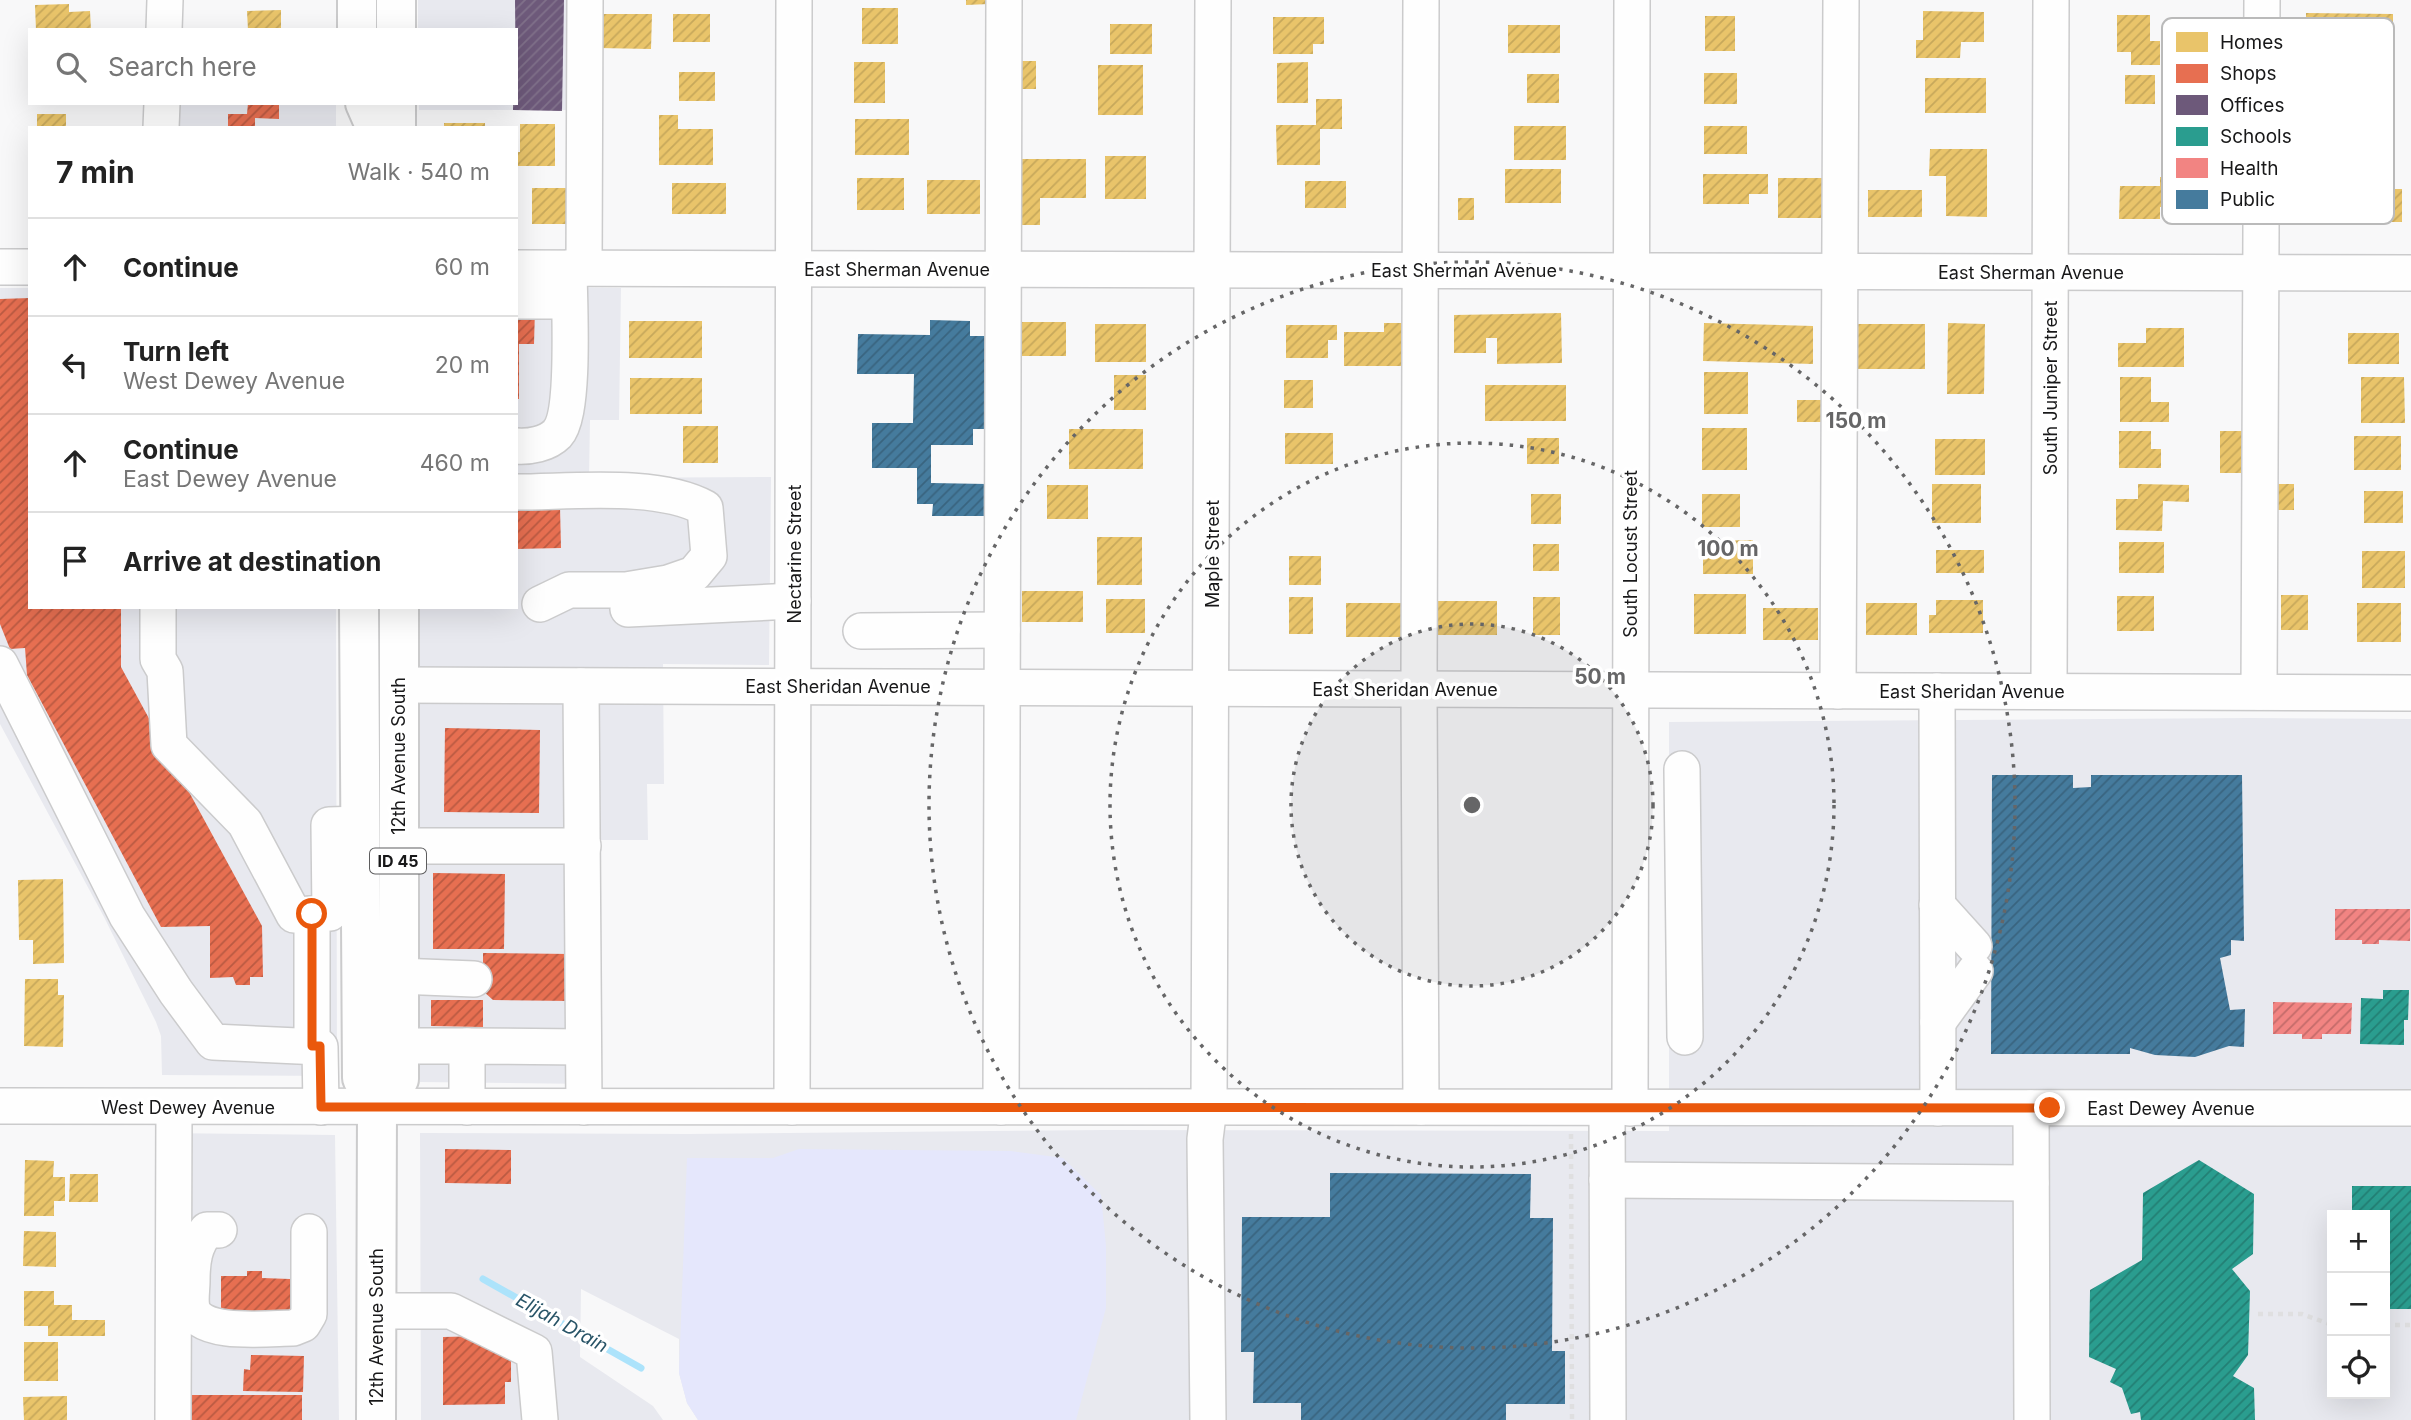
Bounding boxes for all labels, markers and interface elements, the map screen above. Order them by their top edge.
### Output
legend [2162,18,2394,224]
search box [28,28,518,105]
text: Homes [2220,31,2283,54]
icon: search [52,48,90,86]
text: Search here [108,51,257,82]
text: Shops [2220,62,2276,85]
text: Offices [2220,94,2284,117]
text: Schools [2220,125,2292,148]
text: 7 min [56,154,135,190]
text: Health [2220,157,2278,180]
text: Walk · 540 m [348,158,490,186]
text: Public [2220,188,2275,211]
icon: ahead [56,248,94,286]
text: Continue [123,252,239,283]
text: 60 m [435,253,490,281]
street label: East Sherman Avenue [804,259,990,280]
street label: East Sherman Avenue [1371,260,1557,281]
street label: East Sherman Avenue [1938,262,2124,283]
street label: South Juniper Street [2040,301,2061,475]
text: Turn left [123,336,229,367]
icon: left [56,346,94,384]
text: 20 m [435,351,490,379]
text: West Dewey Avenue [123,367,345,395]
text: 150 m [1826,408,1886,433]
text: Continue [123,434,239,465]
icon: ahead [56,444,94,482]
text: 460 m [420,449,490,477]
text: East Dewey Avenue [123,465,337,493]
street label: South Locust Street [1620,470,1641,638]
street label: Nectarine Street [784,484,805,623]
street label: Maple Street [1202,500,1223,608]
text: 100 m [1697,536,1759,561]
icon: arrive [56,542,94,580]
text: Arrive at destination [123,546,382,577]
text: 50 m [1574,664,1626,689]
street label: East Sheridan Avenue [745,676,931,697]
street label: 12th Avenue South [388,677,409,835]
street label: East Sheridan Avenue [1312,679,1498,700]
street label: East Sheridan Avenue [1879,681,2065,702]
centre of rings [1460,793,1484,817]
road number: ID 45 [370,848,426,874]
route start [296,898,327,929]
route end [2034,1092,2065,1123]
street label: West Dewey Avenue [101,1097,275,1118]
street label: East Dewey Avenue [2087,1098,2255,1119]
map controls [2327,1210,2390,1399]
button: + [2327,1210,2390,1273]
street label: 12th Avenue South [366,1248,387,1406]
button: − [2327,1273,2390,1336]
water label: Elijah Drain [512,1288,612,1358]
button: locate [2327,1336,2390,1399]

